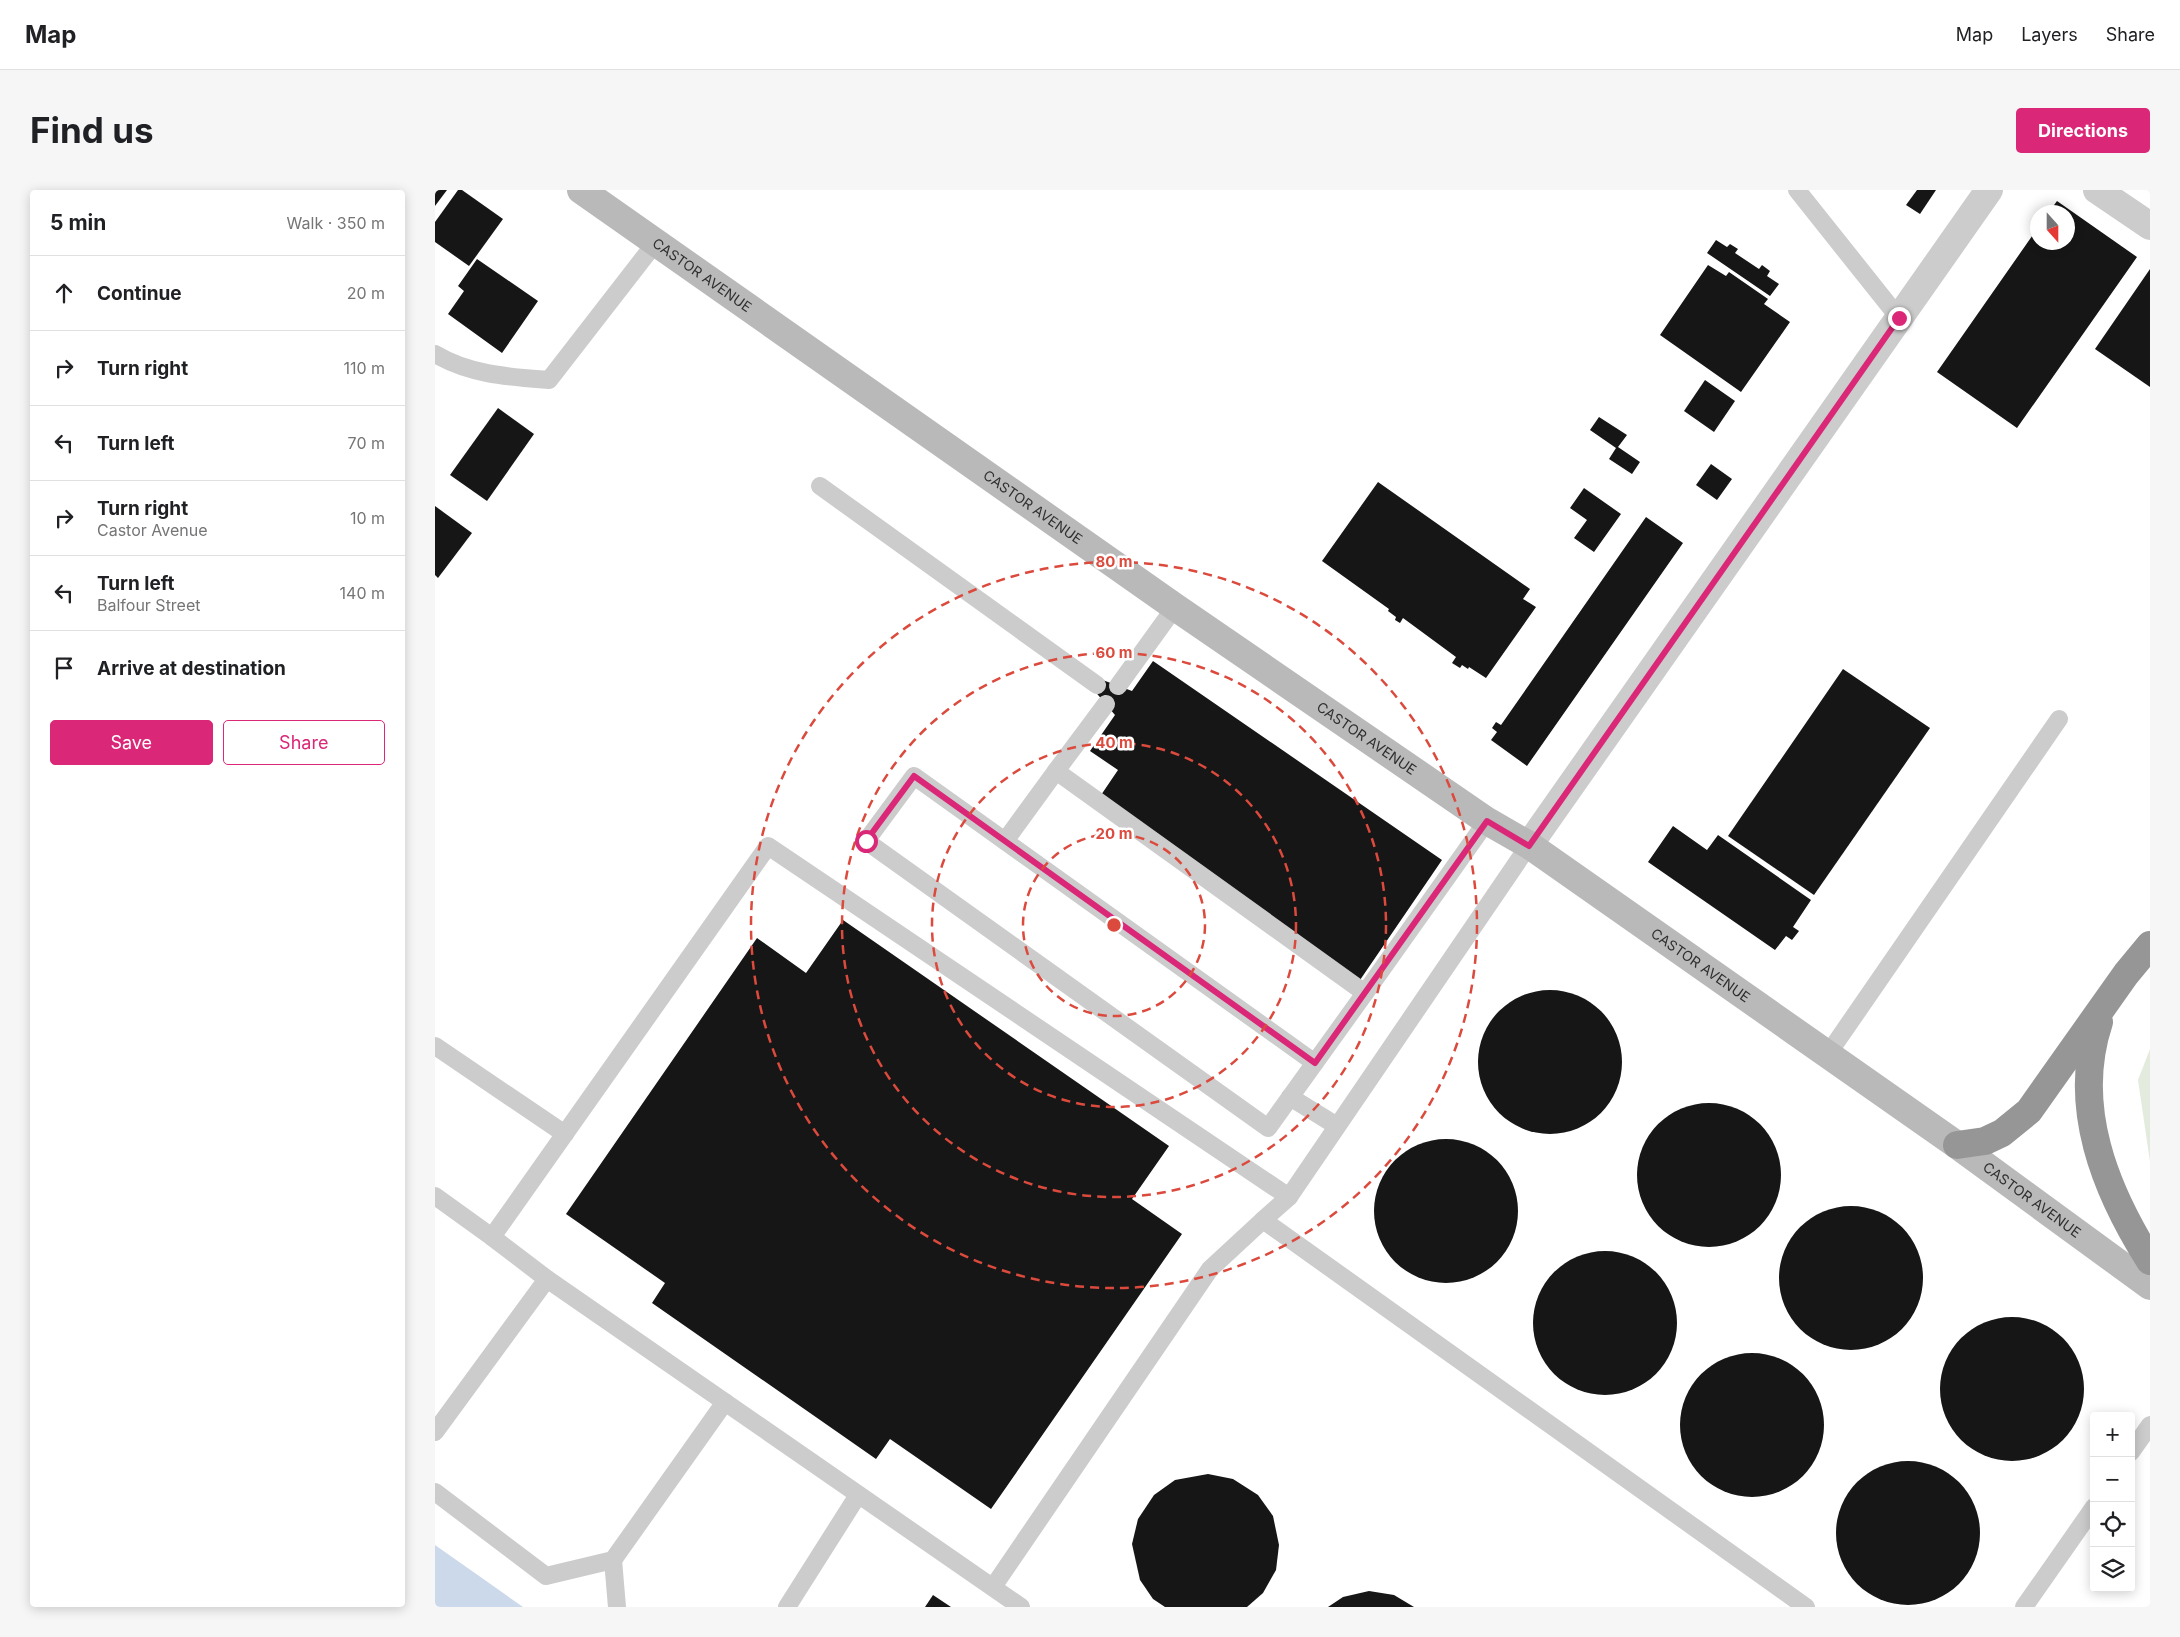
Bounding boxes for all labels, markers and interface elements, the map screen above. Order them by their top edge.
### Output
text: Map [25,20,76,49]
text: Map [1956,24,1993,45]
text: Layers [2021,24,2078,45]
text: Share [2106,24,2155,45]
button: Directions [2016,108,2150,153]
text: Find us [30,109,154,151]
north arrow [2030,205,2075,250]
text: 5 min [50,210,106,235]
text: Walk · 350 m [287,213,385,233]
street label: CASTOR AVENUE [650,234,755,315]
icon: ahead [50,279,78,307]
text: Continue [97,282,182,305]
text: 20 m [347,283,385,303]
route end [1888,307,1911,330]
icon: right [50,354,78,382]
text: Turn right [97,357,188,380]
text: 110 m [343,358,385,378]
icon: left [50,429,78,457]
text: Turn left [97,432,175,455]
text: 70 m [348,433,385,453]
street label: CASTOR AVENUE [980,466,1086,547]
text: Turn right [97,497,188,520]
icon: right [50,504,78,532]
text: 10 m [350,508,385,528]
text: Castor Avenue [97,520,208,540]
text: 80 m [1095,552,1133,571]
text: Turn left [97,572,175,595]
icon: left [50,579,78,607]
text: 140 m [340,583,385,603]
text: Balfour Street [97,595,201,615]
text: 60 m [1095,643,1133,662]
icon: arrive [50,654,78,682]
text: Arrive at destination [97,657,286,680]
street label: CASTOR AVENUE [1314,698,1420,778]
button: Save [50,720,213,765]
button: Share [223,720,385,765]
text: 40 m [1095,733,1133,752]
text: 20 m [1096,824,1132,843]
route start [855,830,878,853]
centre of rings [1105,916,1123,934]
street label: CASTOR AVENUE [1648,924,1754,1005]
street label: CASTOR AVENUE [1980,1158,2085,1241]
map controls [2090,1412,2135,1592]
button: + [2090,1412,2135,1457]
button: − [2090,1457,2135,1502]
button: locate [2090,1502,2135,1547]
button: layers [2090,1547,2135,1592]

